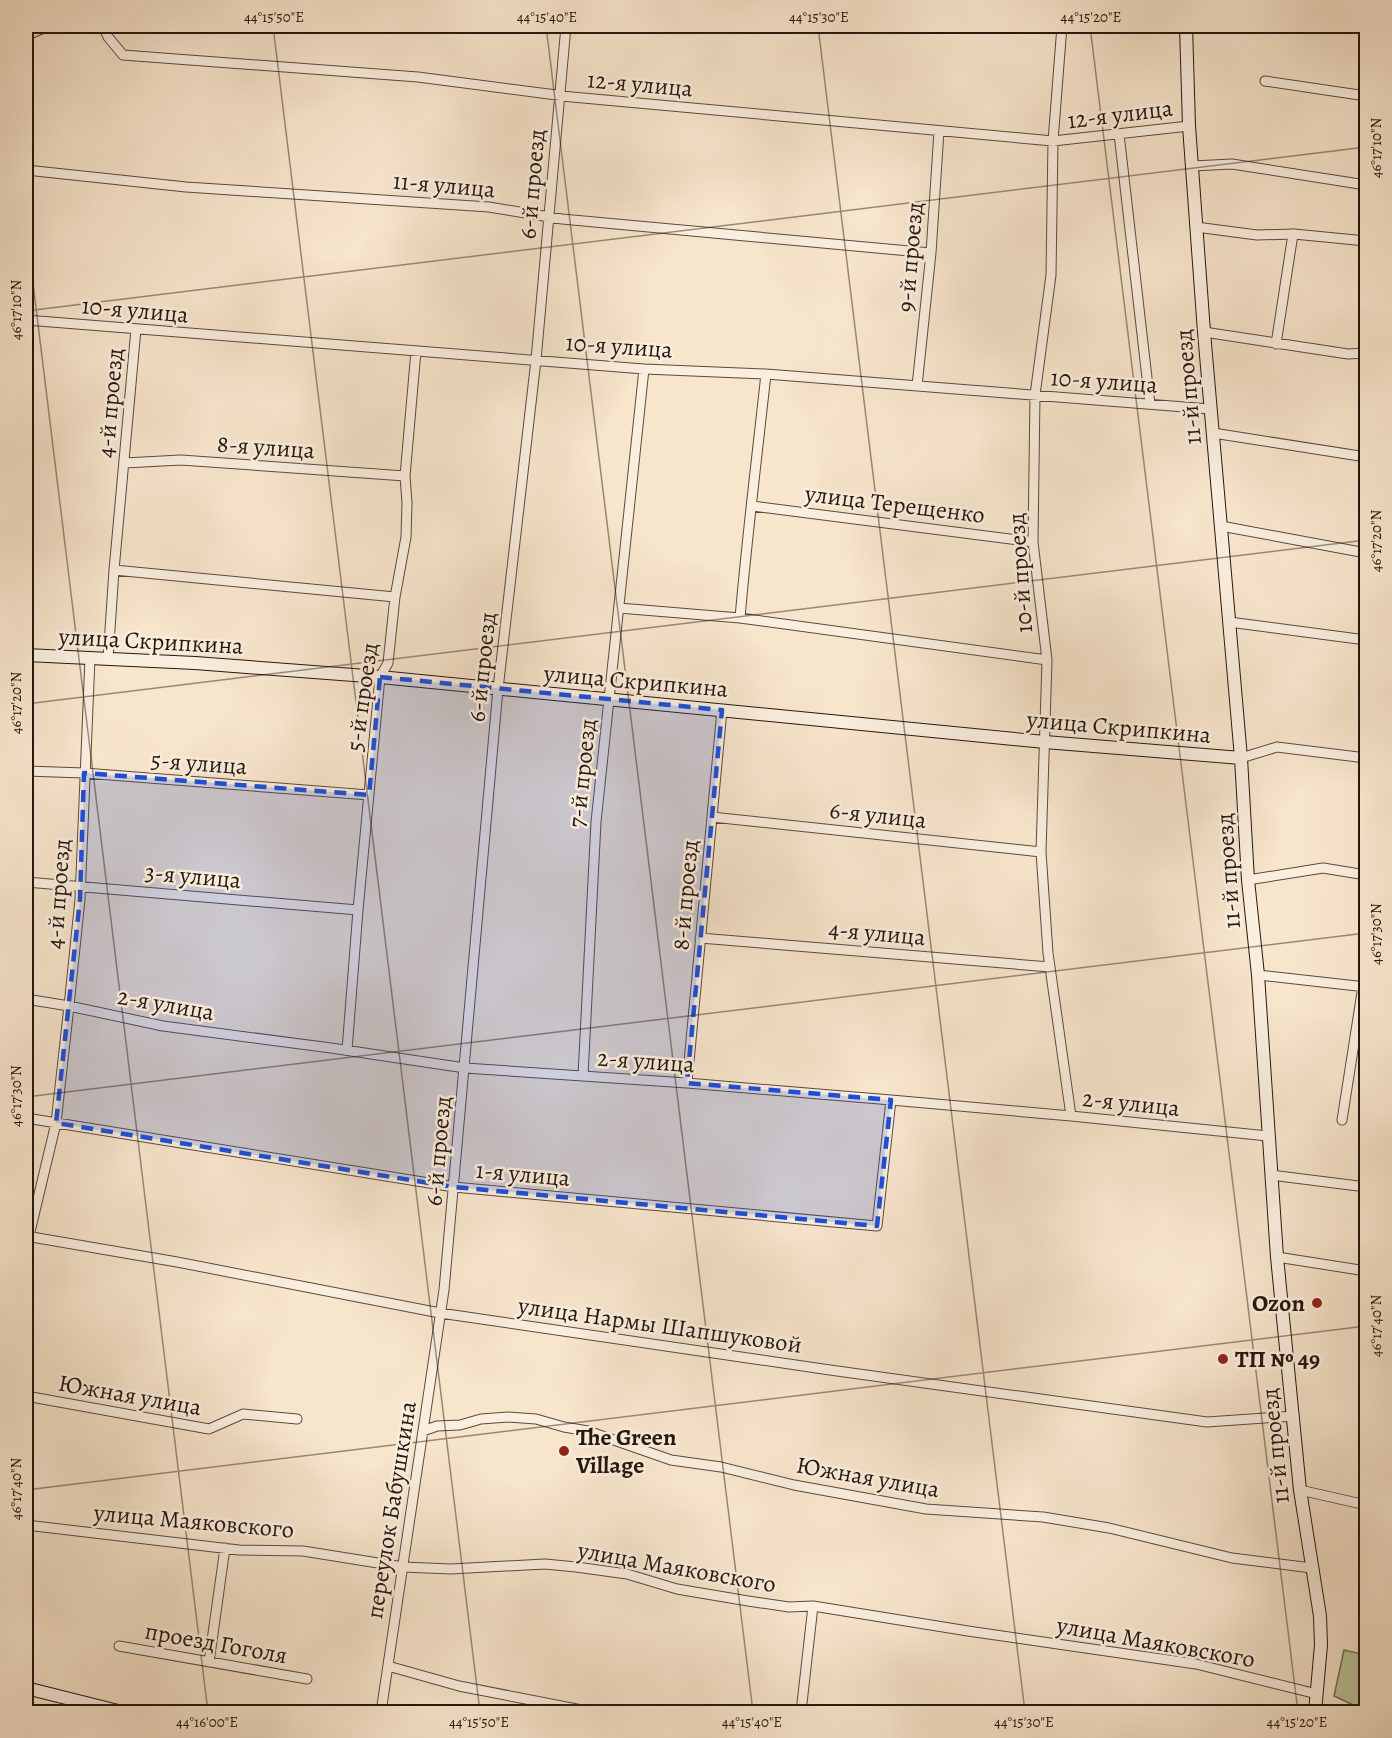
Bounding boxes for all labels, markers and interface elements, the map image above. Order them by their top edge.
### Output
text: 44°15'50"E [244,7,304,27]
text: 44°15'40"E [517,7,577,27]
text: 44°15'30"E [789,7,849,27]
text: 44°15'20"E [1061,7,1121,27]
street label: 12-я улица [586,63,694,105]
street label: 12-я улица [1066,92,1174,136]
text: 46°17'10"N [1366,117,1386,178]
street label: 6-й проезд [511,128,553,240]
street label: 11-я улица [391,165,497,205]
street label: 9-й проезд [889,201,931,313]
text: 46°17'10"N [6,279,26,340]
street label: 10-я улица [80,289,190,331]
street label: 10-я улица [564,326,674,366]
street label: 11-й проезд [1167,328,1209,446]
street label: 4-й проезд [89,347,131,459]
street label: 10-я улица [1049,361,1159,401]
street label: 8-я улица [216,428,316,466]
street label: улица Терещенко [802,477,987,531]
text: 46°17'20"N [1366,509,1386,572]
street label: 10-й проезд [1000,512,1040,634]
street label: 6-й проезд [460,610,504,724]
street label: улица Скрипкина [57,620,244,662]
street label: 5-й проезд [339,640,385,754]
street label: улица Скрипкина [542,657,729,705]
text: 46°17'20"N [6,671,26,734]
street label: улица Скрипкина [1025,703,1212,751]
street label: 7-й проезд [560,717,604,829]
street label: 5-я улица [150,744,248,782]
street label: 6-я улица [828,794,928,836]
street label: 11-й проезд [1208,812,1248,930]
street label: 4-й проезд [38,838,78,950]
street label: 8-й проезд [664,838,706,952]
street label: 3-я улица [144,856,242,896]
text: 46°17'30"N [1366,903,1386,965]
street label: 4-я улица [827,913,927,953]
street label: 2-я улица [115,980,217,1028]
street label: 2-я улица [596,1042,696,1080]
text: 46°17'30"N [6,1065,26,1127]
street label: 2-я улица [1081,1082,1181,1124]
street label: 6-й проезд [417,1095,459,1207]
street label: 1-я улица [475,1154,571,1194]
place label: Ozon [1252,1287,1305,1319]
street label: улица Нармы Шапшуковой [515,1289,804,1361]
text: 46°17'40"N [1366,1295,1386,1357]
marker: Ozon [1310,1296,1324,1310]
place label: ТП № 49 [1235,1343,1320,1375]
marker: ТП № 49 [1216,1352,1230,1366]
street label: Южная улица [56,1367,204,1423]
street label: 11-й проезд [1253,1387,1297,1505]
street label: переулок Бабушкина [358,1399,424,1621]
place label: The Green Village [575,1421,677,1481]
marker: The Green Village [557,1444,571,1458]
street label: Южная улица [794,1449,942,1505]
text: 46°17'40"N [6,1458,26,1520]
street label: улица Маяковского [92,1496,295,1546]
street label: улица Маяковского [574,1534,779,1600]
street label: улица Маяковского [1053,1609,1258,1675]
street label: проезд Гоголя [142,1615,290,1671]
text: 44°16'00"E [176,1712,238,1732]
text: 44°15'50"E [449,1712,509,1732]
text: 44°15'40"E [722,1712,782,1732]
text: 44°15'30"E [994,1712,1054,1732]
text: 44°15'20"E [1267,1712,1327,1732]

